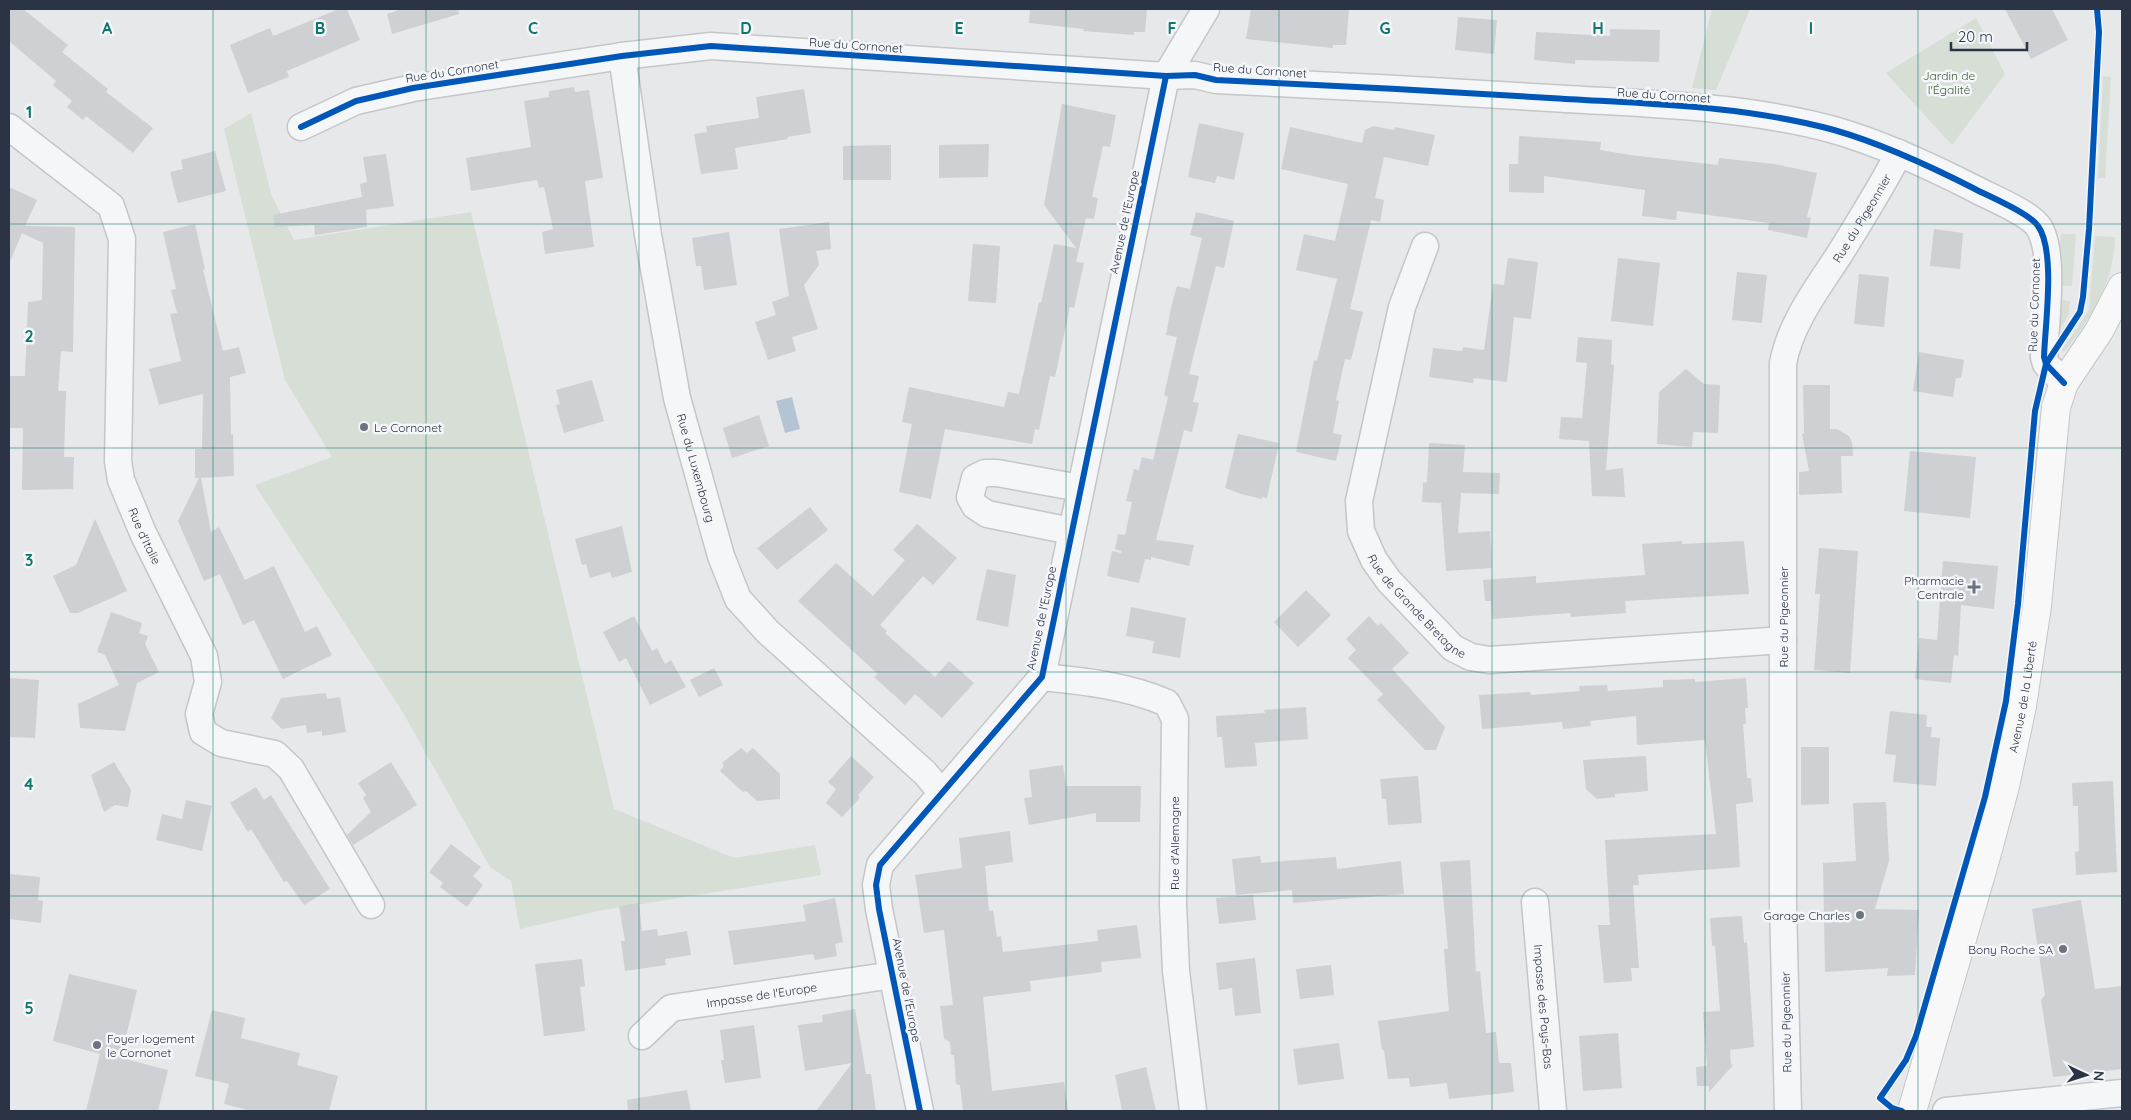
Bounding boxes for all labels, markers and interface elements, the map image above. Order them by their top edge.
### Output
text: A [102,18,113,38]
text: B [315,18,325,38]
text: C [528,18,538,38]
text: D [740,18,752,38]
text: E [954,18,964,38]
text: F [1168,18,1177,38]
text: G [1379,18,1391,38]
text: H [1592,18,1604,38]
text: I [1809,18,1813,38]
scale bar [1951,20,2027,52]
text: 20 m [1958,27,1993,46]
street label: Rue du Cornonet [809,34,903,56]
street label: Rue du Cornonet [404,56,500,86]
street label: Rue du Cornonet [1213,59,1307,81]
park label: Jardin de l'Égalité [1923,68,1976,97]
street label: Rue du Cornonet [1617,84,1711,106]
text: 1 [26,102,32,122]
street label: Avenue de l'Europe [1106,168,1142,275]
street label: Rue du Pigeonnier [1829,170,1894,265]
street label: Rue du Cornonet [2025,258,2043,352]
text: 2 [24,326,34,346]
street label: Rue du Luxembourg [674,412,719,524]
place label: Le Cornonet [374,420,442,435]
marker: Le Cornonet [358,421,370,433]
street label: Rue d'Italie [126,505,165,567]
text: 3 [25,550,33,570]
street label: Rue de Grande Bretagne [1365,552,1469,661]
street label: Avenue de l'Europe [1023,564,1059,671]
street label: Rue du Pigeonnier [1776,566,1791,668]
place label: Pharmacie Centrale [1904,573,1964,602]
marker: Pharmacie Centrale [1968,581,1980,593]
street label: Avenue de la Liberté [2005,640,2039,754]
text: 4 [24,774,34,794]
street label: Rue d'Allemagne [1167,796,1182,890]
place label: Garage Charles [1764,908,1850,923]
marker: Garage Charles [1854,909,1866,921]
street label: Avenue de l'Europe [890,937,925,1044]
place label: Bony Roche SA [1968,942,2053,957]
marker: Bony Roche SA [2057,943,2069,955]
street label: Impasse des Pays-Bas [1531,944,1557,1070]
street label: Rue du Pigeonnier [1778,971,1794,1073]
street label: Impasse de l'Europe [705,979,818,1010]
text: 5 [24,998,34,1018]
place label: Foyer logement le Cornonet [107,1031,195,1060]
marker: Foyer logement le Cornonet [91,1039,103,1051]
north arrow [2061,1050,2111,1100]
text: N [2090,1070,2108,1082]

